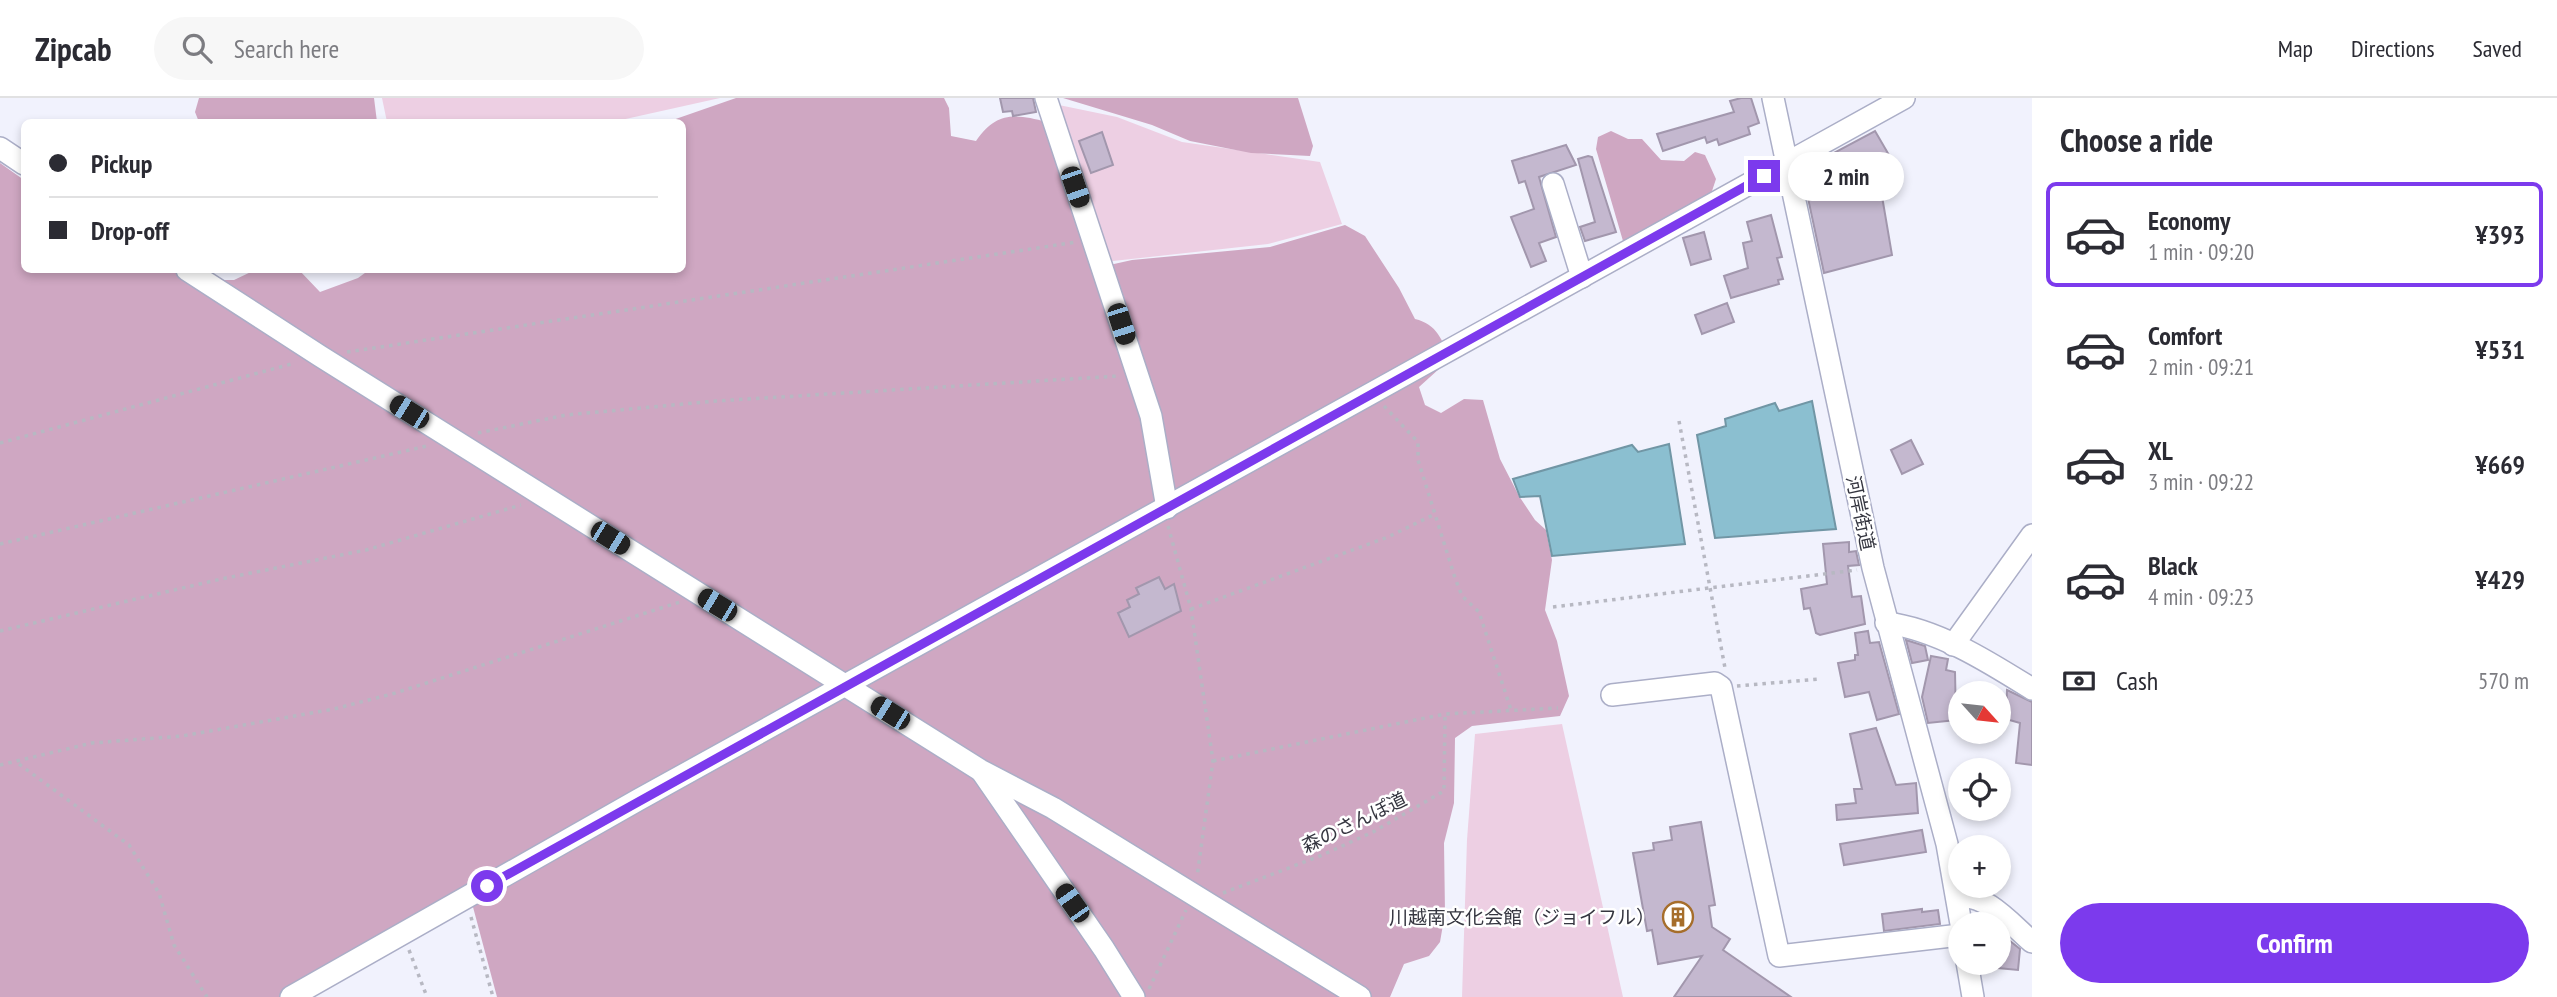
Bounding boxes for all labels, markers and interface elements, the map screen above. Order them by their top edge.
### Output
search box [154,17,644,80]
text: Zipcab [35,27,112,70]
icon: search [178,29,216,67]
text: Search here [234,32,339,65]
text: Map [2278,33,2313,64]
text: Directions [2351,33,2435,64]
text: Saved [2473,33,2522,64]
text: Choose a ride [2060,119,2213,161]
text: Pickup [91,147,152,180]
callout: 2 min [1788,152,1904,200]
route end [1748,160,1780,192]
text: 2 min [1823,162,1869,191]
car [1059,164,1092,210]
icon: car [2064,203,2127,266]
text: Economy [2148,204,2230,237]
text: Drop-off [91,214,169,247]
text: ¥393 [2475,218,2525,251]
text: 1 min · 09:20 [2148,237,2254,266]
car [1105,301,1138,347]
icon: car [2064,318,2127,381]
text: Comfort [2148,319,2222,352]
text: ¥531 [2475,333,2525,366]
text: 2 min · 09:21 [2148,352,2254,381]
car [386,392,433,432]
icon: car [2064,433,2127,496]
text: XL [2148,434,2173,467]
text: ¥669 [2475,448,2525,481]
text: 3 min · 09:22 [2148,467,2254,496]
street label: 河岸街道 [1841,473,1881,553]
car [587,518,634,558]
icon: car [2064,548,2127,611]
text: Black [2148,549,2198,582]
text: ¥429 [2475,563,2525,596]
text: 4 min · 09:23 [2148,582,2254,611]
car [694,585,741,625]
icon: cash [2060,662,2098,700]
text: Cash [2116,664,2158,697]
text: 570 m [2478,666,2529,695]
north arrow [1948,681,2011,744]
map controls [1948,681,2011,975]
car [867,693,914,733]
button: locate [1948,758,2011,821]
street label: 森のさんぽ道 [1298,786,1410,858]
button: + [1948,835,2011,898]
route start [471,870,503,902]
car [1052,880,1093,926]
building icon: 川越南文化会館（ジョイフル） [1661,900,1695,934]
button: Confirm [2060,903,2529,983]
place label: 川越南文化会館（ジョイフル） [1389,905,1655,929]
button: − [1948,912,2011,975]

